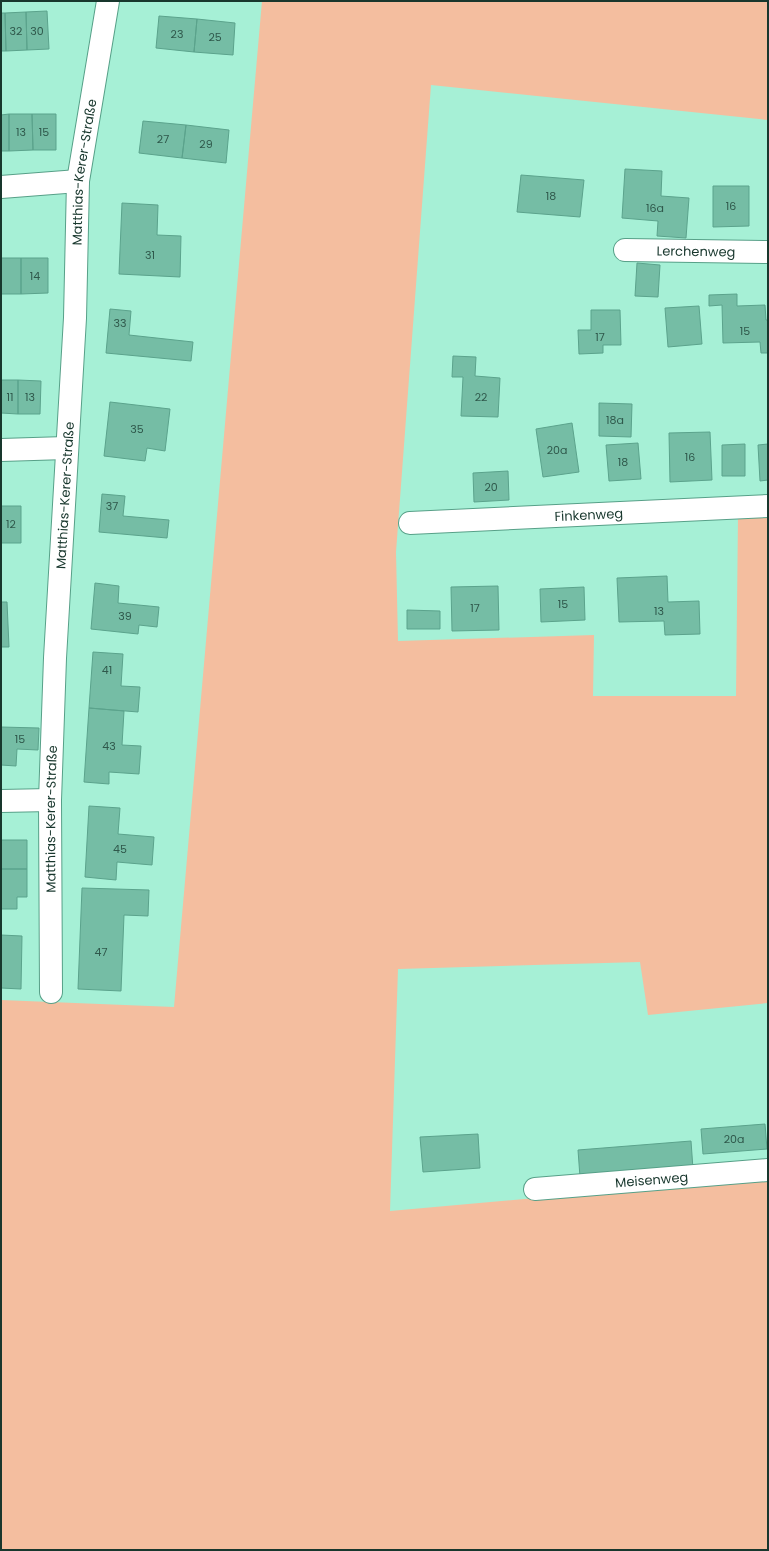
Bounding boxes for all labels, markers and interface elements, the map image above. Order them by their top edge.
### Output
house number: 32 [10,23,22,39]
house number: 30 [30,23,44,39]
house number: 23 [171,26,183,42]
house number: 25 [208,29,222,45]
street label: Matthias-Kerer-Straße [67,98,101,246]
house number: 13 [16,124,26,140]
house number: 15 [39,124,49,140]
house number: 27 [157,131,169,147]
house number: 29 [199,136,213,152]
house number: 18 [546,188,556,204]
house number: 16 [726,198,736,214]
house number: 16a [646,200,664,216]
street label: Lerchenweg [657,241,735,261]
house number: 31 [145,247,155,263]
house number: 14 [30,268,40,284]
house number: 33 [114,315,126,331]
house number: 15 [740,323,750,339]
house number: 17 [595,329,605,345]
house number: 11 [6,389,14,405]
house number: 13 [25,389,35,405]
house number: 22 [475,389,487,405]
house number: 18a [606,412,624,428]
street label: Matthias-Kerer-Straße [51,421,78,570]
house number: 35 [130,421,144,437]
house number: 20a [547,442,567,458]
house number: 16 [685,449,695,465]
house number: 18 [618,454,628,470]
house number: 20 [484,479,498,495]
house number: 37 [106,498,118,514]
street label: Finkenweg [554,503,624,526]
house number: 12 [6,516,16,532]
house number: 15 [558,596,568,612]
house number: 17 [470,600,480,616]
house number: 13 [654,603,664,619]
house number: 39 [118,608,132,624]
house number: 41 [102,662,112,678]
house number: 15 [15,731,25,747]
house number: 43 [102,738,116,754]
street label: Matthias-Kerer-Straße [40,745,61,893]
house number: 45 [113,841,127,857]
house number: 47 [95,944,107,960]
house number: 20a [724,1131,744,1147]
street label: Meisenweg [614,1167,689,1192]

